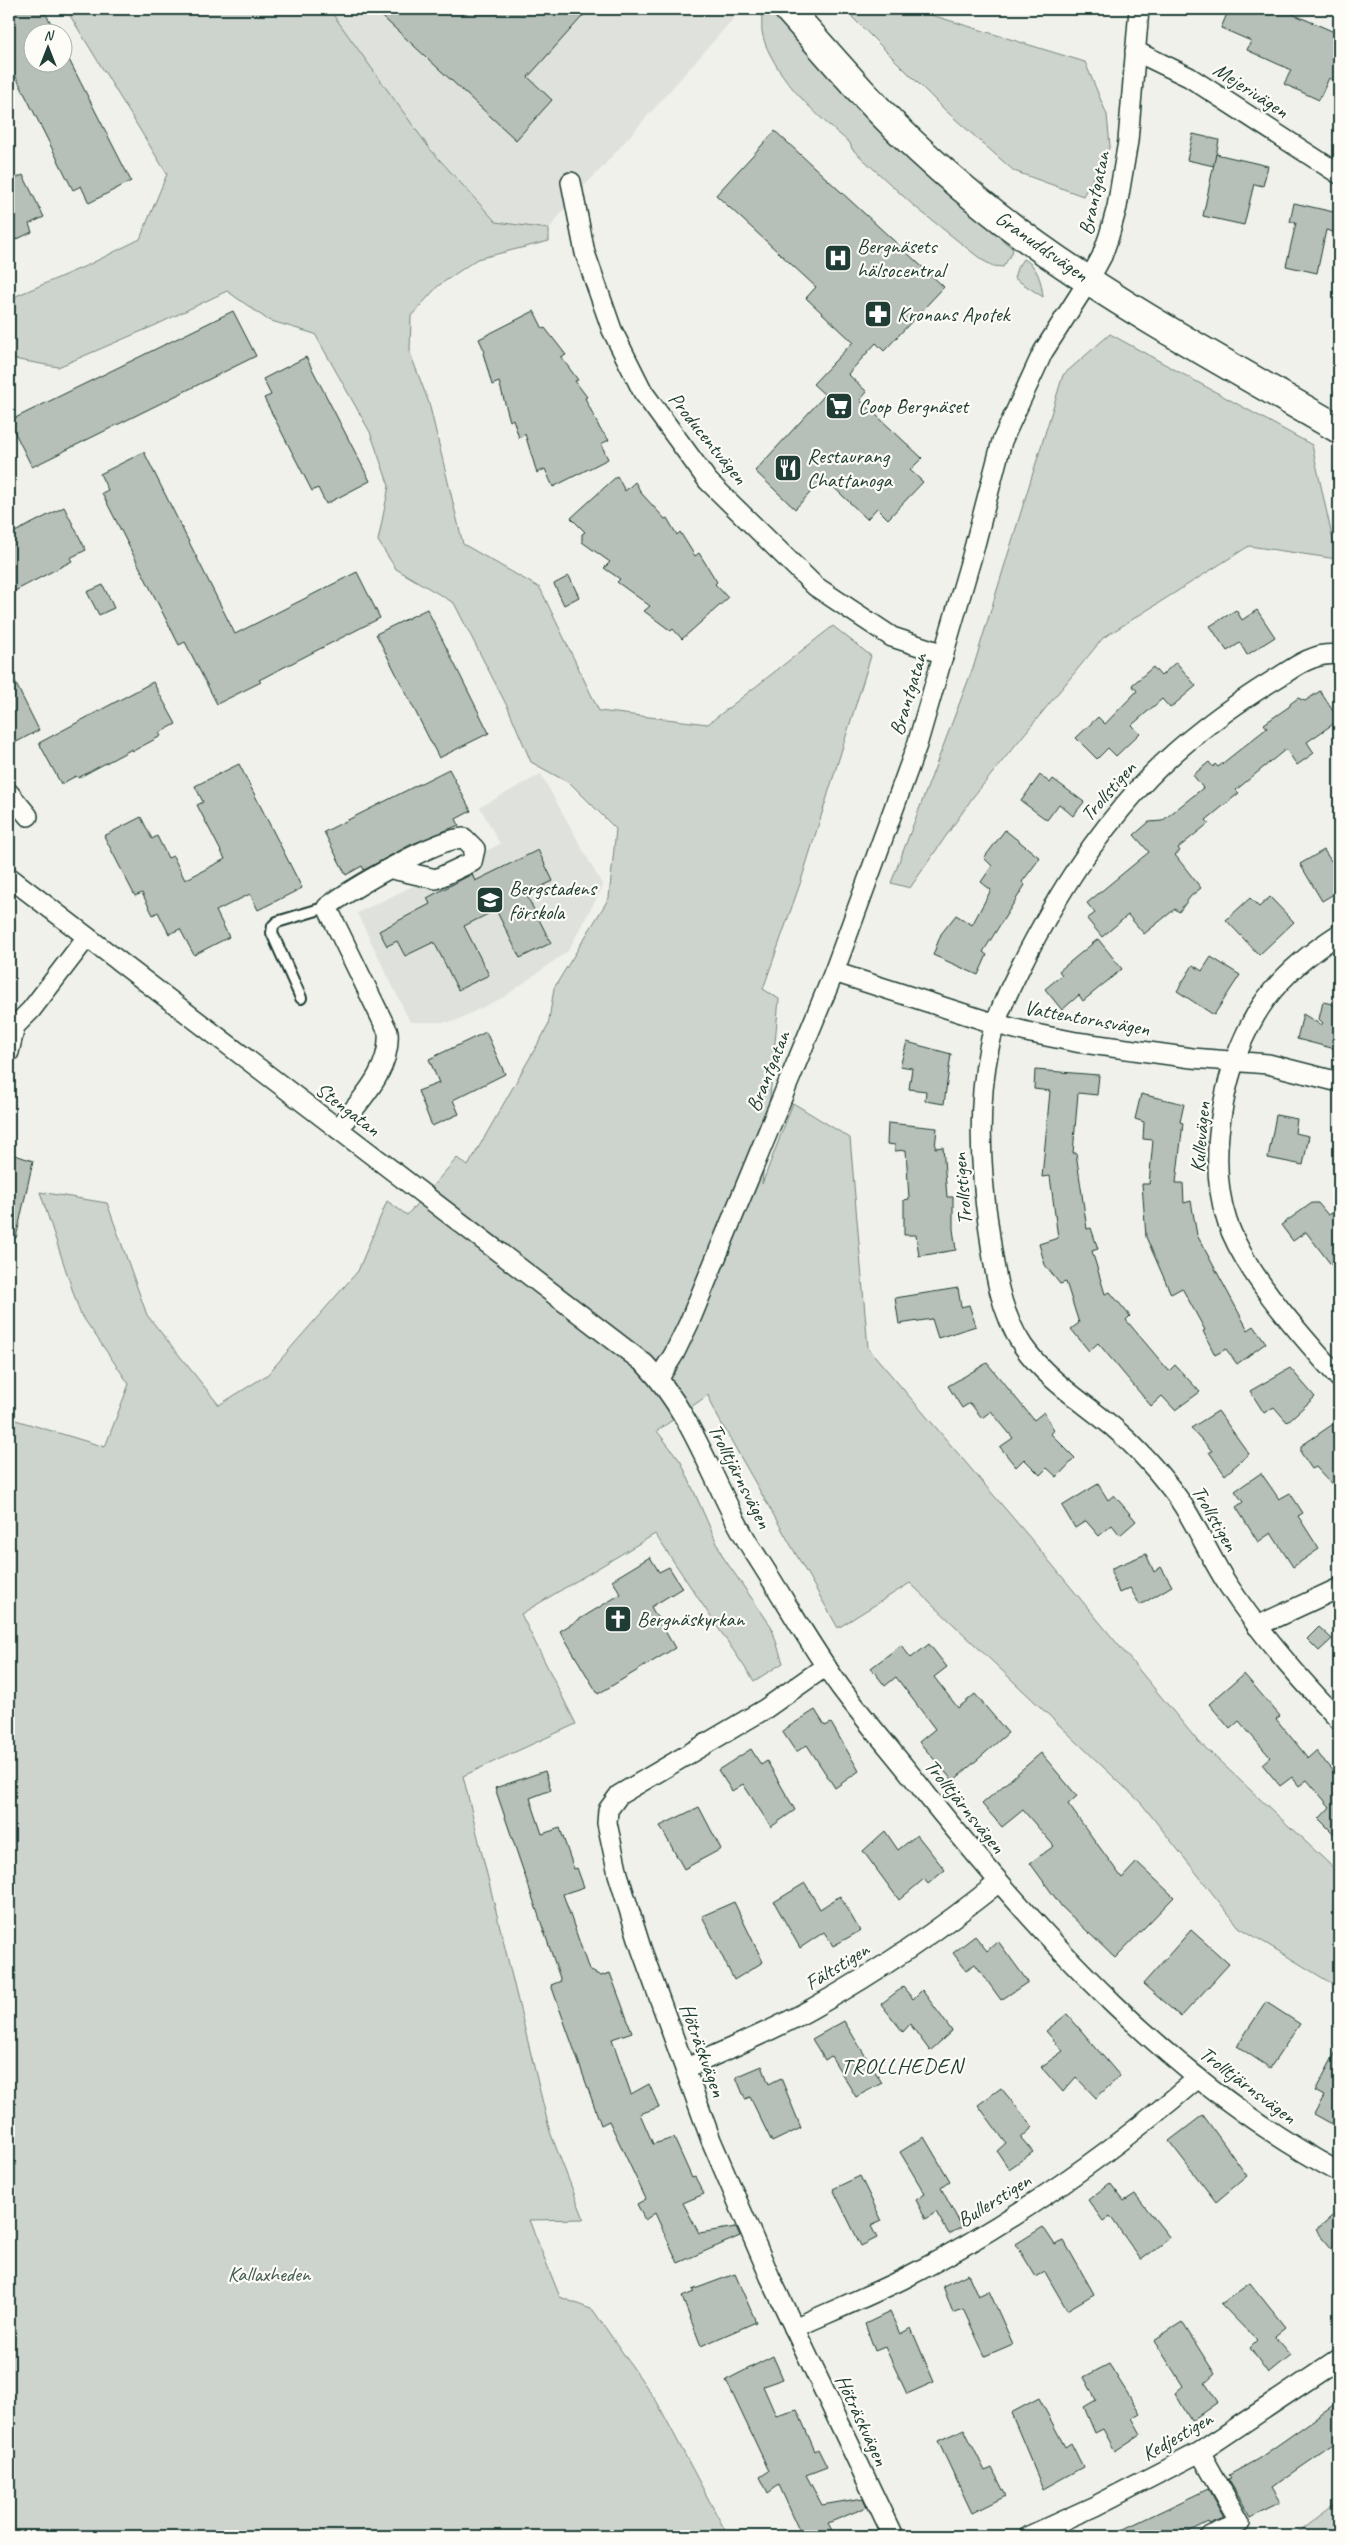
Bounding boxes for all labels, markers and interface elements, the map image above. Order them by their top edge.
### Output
north arrow [22,22,72,72]
text: N [44,27,55,44]
street label: Mejerivägen [1209,56,1294,124]
street label: Brantgatan [1072,147,1116,237]
street label: Granuddsvägen [990,204,1094,288]
place label: Bergnäsets hälsocentral [857,233,948,283]
hospital icon: Bergnäsets hälsocentral [823,243,853,273]
pharmacy icon: Kronans Apotek [863,299,893,329]
place label: Kronans Apotek [897,301,1012,327]
street label: Producentvägen [663,386,754,490]
supermarket icon: Coop Bergnäset [824,391,854,421]
place label: Coop Bergnäset [858,393,970,419]
place label: Restaurang Chattanoga [807,443,893,493]
restaurant icon: Restaurang Chattanoga [773,453,803,483]
street label: Brantgatan [883,648,933,738]
street label: Trollstigen [1075,755,1142,827]
place label: Bergstadens förskola [509,875,598,925]
school or university icon: Bergstadens förskola [475,885,505,915]
street label: Vattentornsvägen [1022,994,1152,1042]
street label: Brantgatan [740,1025,797,1115]
street label: Stengatan [310,1076,386,1142]
street label: Kullevägen [1184,1100,1216,1173]
street label: Trollstigen [946,1152,978,1226]
street label: Trolltjärnsvägen [702,1419,778,1533]
street label: Trollstigen [1186,1480,1244,1556]
church icon: Bergnäskyrkan [603,1604,633,1634]
place label: Bergnäskyrkan [637,1606,746,1632]
street label: Trolltjärnsvägen [919,1753,1011,1859]
street label: Fältstigen [800,1935,875,1996]
street label: Höträskvägen [674,2000,732,2101]
street label: Trolltjärnsvägen [1194,2040,1302,2130]
district label: TROLLHEDEN [841,2052,966,2080]
street label: Bullerstigen [952,2167,1036,2233]
park label: Kallaxheden [228,2261,312,2287]
street label: Höträskvägen [830,2370,895,2470]
street label: Kedjestigen [1137,2405,1218,2467]

